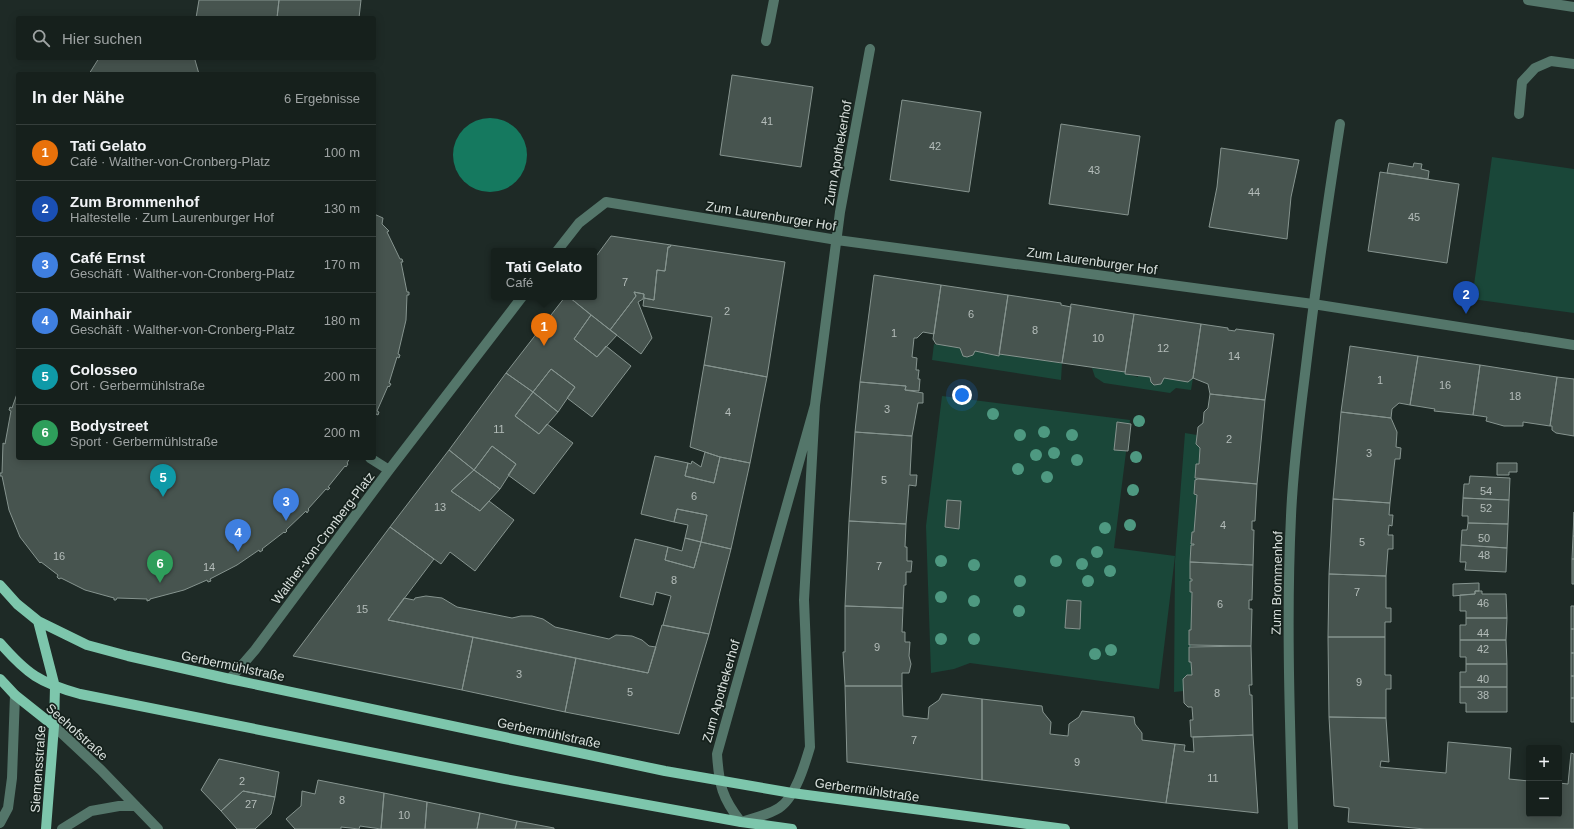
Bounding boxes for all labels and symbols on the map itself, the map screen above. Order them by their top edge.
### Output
street label: Zum Apothekerhof [821,99,855,207]
house number: 41 [761,115,773,127]
house number: 42 [929,140,941,152]
house number: 43 [1088,164,1100,176]
house number: 44 [1248,186,1260,198]
street label: Zum Laurenburger Hof [705,198,838,234]
house number: 45 [1408,211,1420,223]
street label: Zum Laurenburger Hof [1026,244,1159,278]
house number: 7 [622,276,628,288]
pin: 2 [1453,281,1479,314]
house number: 2 [724,305,730,317]
house number: 6 [968,308,974,320]
pin: 1 [531,313,557,346]
house number: 8 [1032,324,1038,336]
house number: 1 [891,327,897,339]
house number: 10 [1092,332,1104,344]
house number: 12 [1157,342,1169,354]
house number: 14 [1228,350,1240,362]
house number: 1 [1377,374,1383,386]
house number: 16 [1439,379,1451,391]
your location [952,385,972,405]
house number: 18 [1509,390,1521,402]
house number: 3 [884,403,890,415]
house number: 4 [725,406,731,418]
house number: 11 [493,423,505,435]
house number: 2 [1226,433,1232,445]
house number: 3 [1366,447,1372,459]
pin: 5 [150,464,176,497]
street label: Walther-von-Cronberg-Platz [268,469,378,607]
house number: 5 [881,474,887,486]
house number: 54 [1480,485,1492,497]
pin: 3 [273,488,299,521]
house number: 6 [691,490,697,502]
house number: 13 [434,501,446,513]
house number: 52 [1480,502,1492,514]
pin: 4 [225,519,251,552]
house number: 4 [1220,519,1226,531]
street label: Zum Brommenhof [1269,530,1285,635]
house number: 50 [1478,532,1490,544]
house number: 5 [1359,536,1365,548]
house number: 48 [1478,549,1490,561]
house number: 16 [53,550,65,562]
pin: 6 [147,550,173,583]
house number: 7 [876,560,882,572]
house number: 14 [203,561,215,573]
house number: 8 [671,574,677,586]
house number: 7 [1354,586,1360,598]
house number: 46 [1477,597,1489,609]
house number: 6 [1217,598,1223,610]
house number: 15 [356,603,368,615]
house number: 44 [1477,627,1489,639]
street label: Zum Apothekerhof [699,638,743,744]
house number: 9 [874,641,880,653]
house number: 42 [1477,643,1489,655]
street label: Gerbermühlstraße [180,648,286,684]
house number: 3 [516,668,522,680]
house number: 40 [1477,673,1489,685]
house number: 9 [1356,676,1362,688]
house number: 5 [627,686,633,698]
house number: 8 [1214,687,1220,699]
house number: 38 [1477,689,1489,701]
street label: Seehofstraße [43,700,111,764]
street label: Gerbermühlstraße [496,715,602,751]
street label: Siemensstraße [27,725,49,813]
house number: 7 [911,734,917,746]
house number: 9 [1074,756,1080,768]
house number: 11 [1207,772,1219,784]
house number: 2 [239,775,245,787]
street label: Gerbermühlstraße [814,775,920,805]
house number: 8 [339,794,345,806]
house number: 27 [245,798,257,810]
house number: 10 [398,809,410,821]

